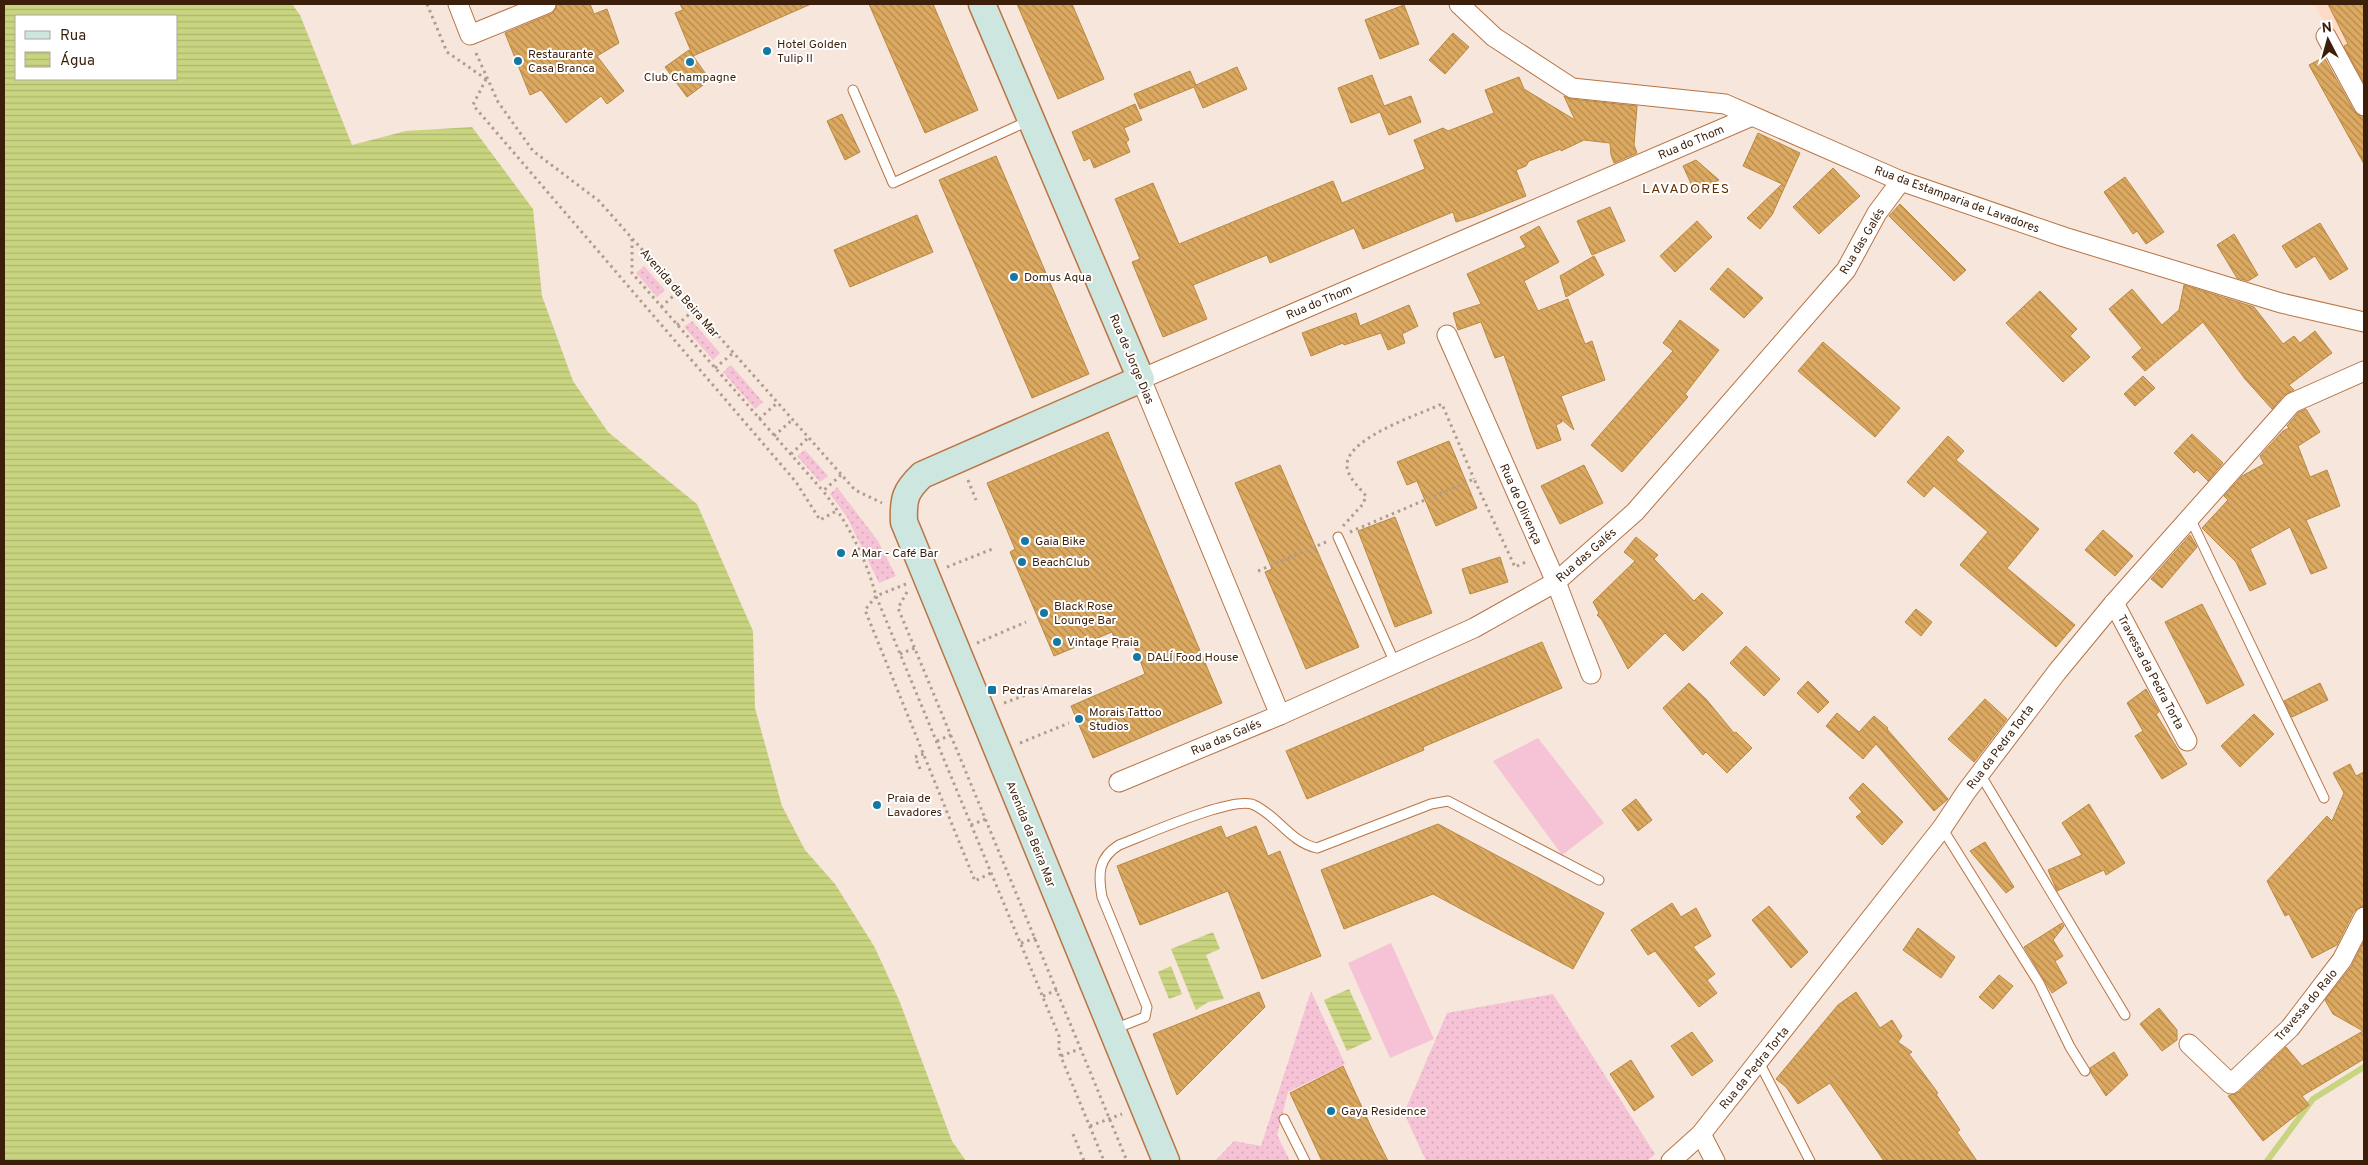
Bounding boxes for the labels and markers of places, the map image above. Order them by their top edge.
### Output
place label: Hotel Golden Tulip II [777,37,847,67]
marker: Hotel Golden Tulip II [761,45,773,57]
place label: Restaurante Casa Branca [528,47,595,77]
marker: Restaurante Casa Branca [512,55,524,67]
marker: Club Champagne [684,56,696,68]
place label: Club Champagne [644,70,736,86]
place label: Domus Aqua [1024,270,1092,286]
marker: Domus Aqua [1008,271,1020,283]
place label: Gaia Bike [1035,534,1085,550]
marker: Gaia Bike [1019,535,1031,547]
place label: A Mar - Café Bar [851,546,939,562]
marker: A Mar - Café Bar [835,547,847,559]
place label: BeachClub [1032,555,1090,571]
marker: BeachClub [1016,556,1028,568]
place label: Black Rose Lounge Bar [1054,599,1117,629]
marker: Black Rose Lounge Bar [1038,607,1050,619]
place label: Vintage Praia [1067,635,1139,651]
marker: Vintage Praia [1051,636,1063,648]
place label: DALÍ Food House [1147,650,1238,666]
marker: DALÍ Food House [1131,651,1143,663]
place label: Pedras Amarelas [1002,683,1092,699]
marker: Pedras Amarelas [986,684,998,696]
place label: Morais Tattoo Studios [1089,705,1162,735]
marker: Morais Tattoo Studios [1073,713,1085,725]
place label: Praia de Lavadores [887,791,942,821]
marker: Praia de Lavadores [871,799,883,811]
place label: Gaya Residence [1341,1104,1426,1120]
marker: Gaya Residence [1325,1105,1337,1117]

